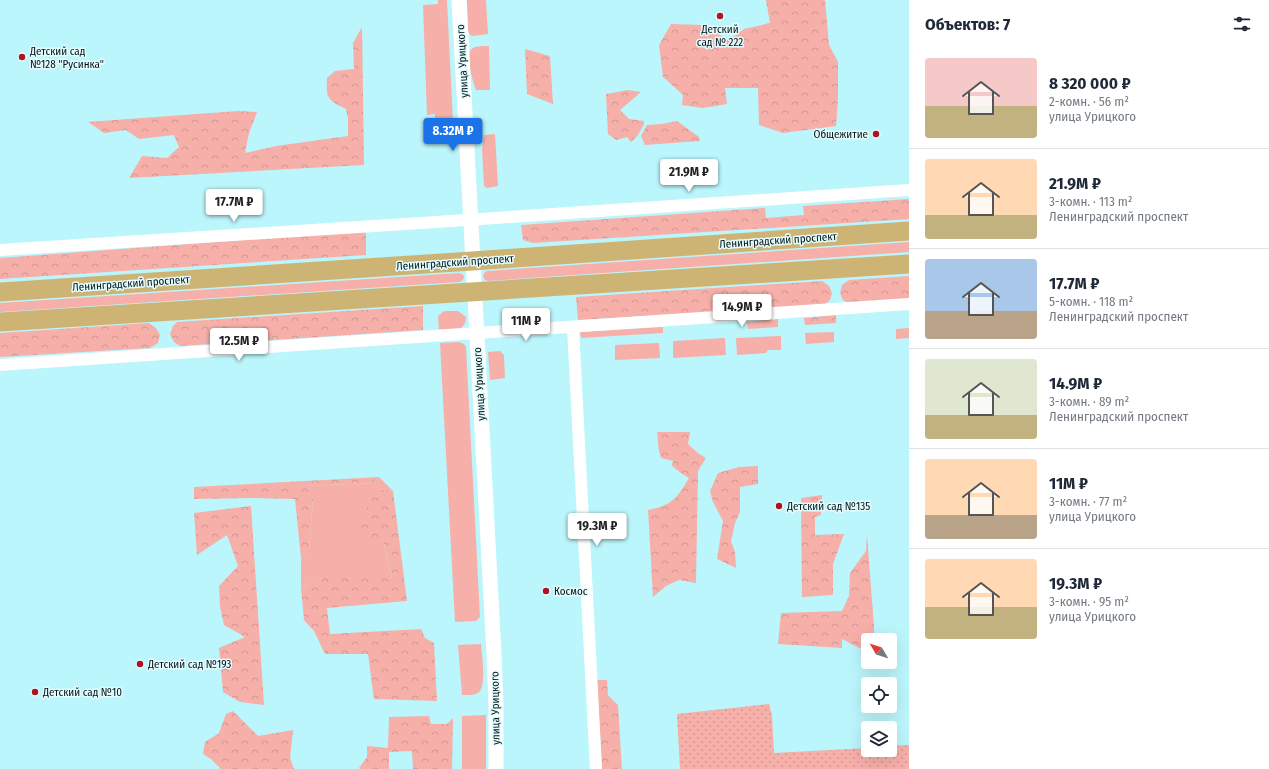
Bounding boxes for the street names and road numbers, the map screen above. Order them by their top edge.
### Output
street label: улица Урицкого [454,24,471,98]
street label: Ленинградский проспект [719,230,838,251]
street label: Ленинградский проспект [396,252,515,273]
street label: Ленинградский проспект [72,273,191,294]
street label: улица Урицкого [471,347,488,421]
street label: улица Урицкого [488,671,503,745]

